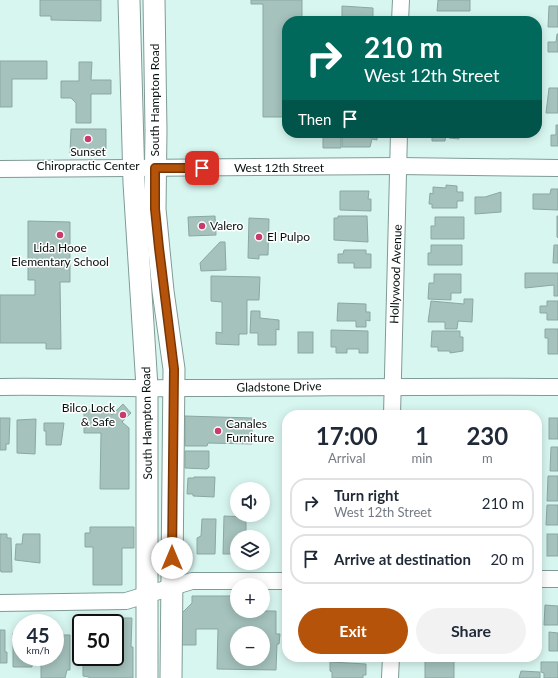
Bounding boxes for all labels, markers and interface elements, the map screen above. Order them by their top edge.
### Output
text: 210 m [364,30,443,64]
icon: right [298,32,350,84]
street label: South Hampton Road [147,44,162,156]
text: West 12th Street [364,64,499,86]
icon: arrive [339,108,361,130]
text: Then [298,110,331,128]
marker: Sunset Chiropractic Center [83,134,93,144]
place label: Sunset Chiropractic Center [36,144,140,173]
pin [185,151,219,185]
icon: arrive [191,157,213,179]
street label: West 12th Street [234,160,325,175]
place label: Valero [210,218,243,233]
marker: Valero [197,221,207,231]
street label: Hollywood Avenue [386,224,405,324]
place label: El Pulpo [267,229,310,244]
marker: Lida Hooe Elementary School [55,230,65,240]
marker: El Pulpo [254,232,264,242]
place label: Lida Hooe Elementary School [11,240,109,269]
street label: South Hampton Road [138,366,155,480]
street label: Gladstone Drive [236,378,322,395]
place label: Bilco Lock & Safe [62,400,116,429]
marker: Bilco Lock & Safe [118,410,128,420]
place label: Canales Furniture [226,416,274,445]
text: 17:00 [316,421,378,450]
text: 1 [415,421,429,450]
text: 230 [466,421,508,450]
marker: Canales Furniture [213,426,223,436]
text: Arrival [328,450,365,466]
text: min [412,450,433,466]
text: m [482,450,493,466]
map controls [230,482,270,666]
button: sound [230,482,270,522]
text: Turn right [334,486,399,504]
icon: right [300,492,322,514]
text: 210 m [482,494,524,512]
text: West 12th Street [334,504,432,520]
button: layers [230,530,270,570]
position arrow [151,537,193,579]
icon: arrive [300,548,322,570]
text: Arrive at destination [334,550,471,568]
text: 20 m [490,550,524,568]
button: + [230,578,270,618]
button: Exit [298,608,408,654]
button: Share [416,608,526,654]
speed limit sign: 50 [72,614,124,666]
text: 45 [26,623,50,647]
button: − [230,626,270,666]
text: km/h [26,644,50,656]

